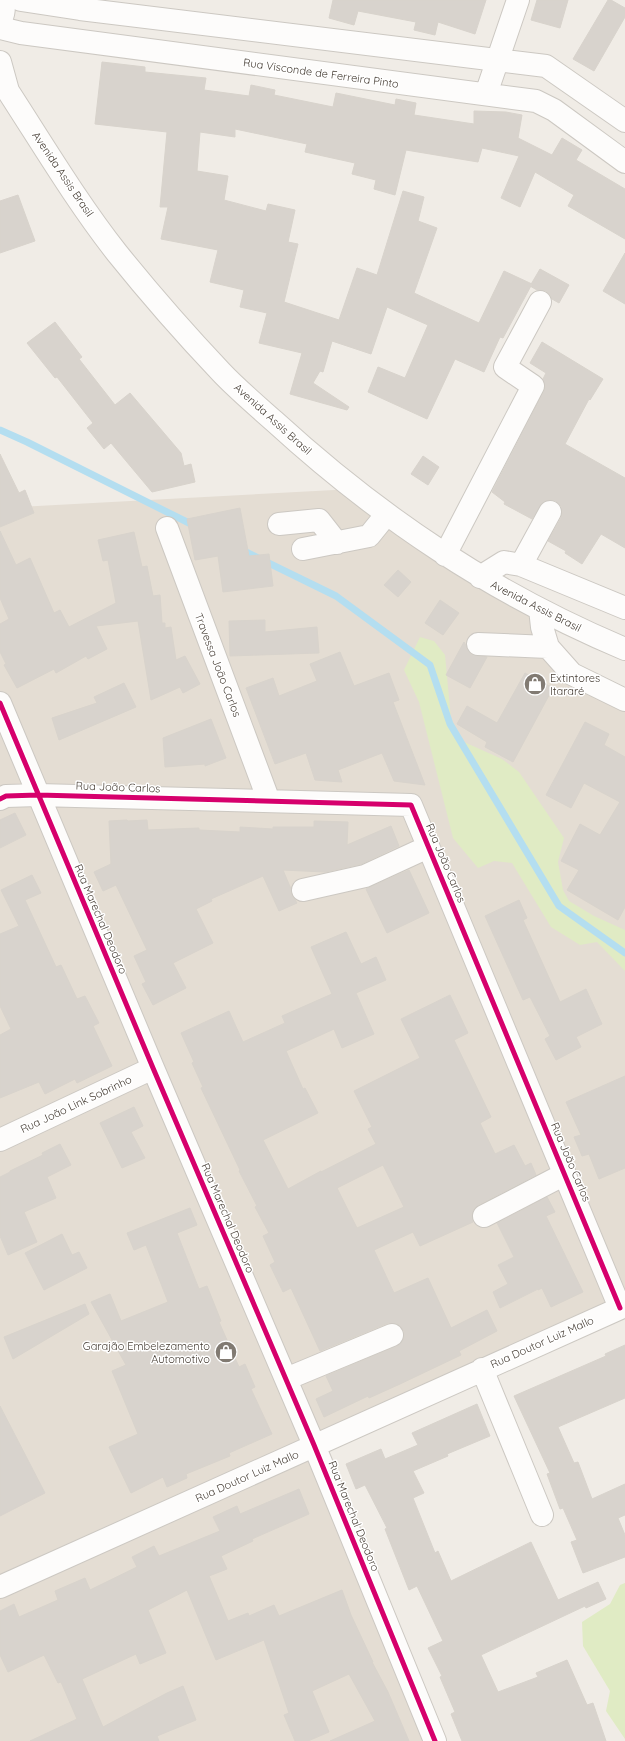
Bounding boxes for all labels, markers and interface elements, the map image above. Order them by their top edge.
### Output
street label: Rua Visconde de Ferreira Pinto [242,55,400,91]
street label: Avenida Assis Brasil [29,129,97,219]
street label: Avenida Assis Brasil [231,380,315,458]
street label: Avenida Assis Brasil [488,577,584,635]
street label: Travessa João Carlos [192,611,244,719]
shop icon: Extintores Itararé [522,671,548,697]
place label: Extintores Itararé [550,671,600,698]
street label: Rua João Carlos [75,779,161,795]
street label: Rua João Carlos [423,821,469,905]
street label: Rua Marechal Deodoro [71,862,131,976]
street label: Rua João Link Sobrinho [18,1072,134,1136]
street label: Rua João Carlos [548,1120,594,1204]
street label: Rua Marechal Deodoro [198,1161,258,1275]
street label: Rua Doutor Luiz Mallo [488,1313,596,1371]
place label: Garajão Embelezamento Automotivo [83,1339,210,1366]
shop icon: Garajão Embelezamento Automotivo [213,1339,239,1365]
street label: Rua Doutor Luiz Mallo [193,1447,301,1505]
street label: Rua Marechal Deodoro [325,1459,383,1574]

